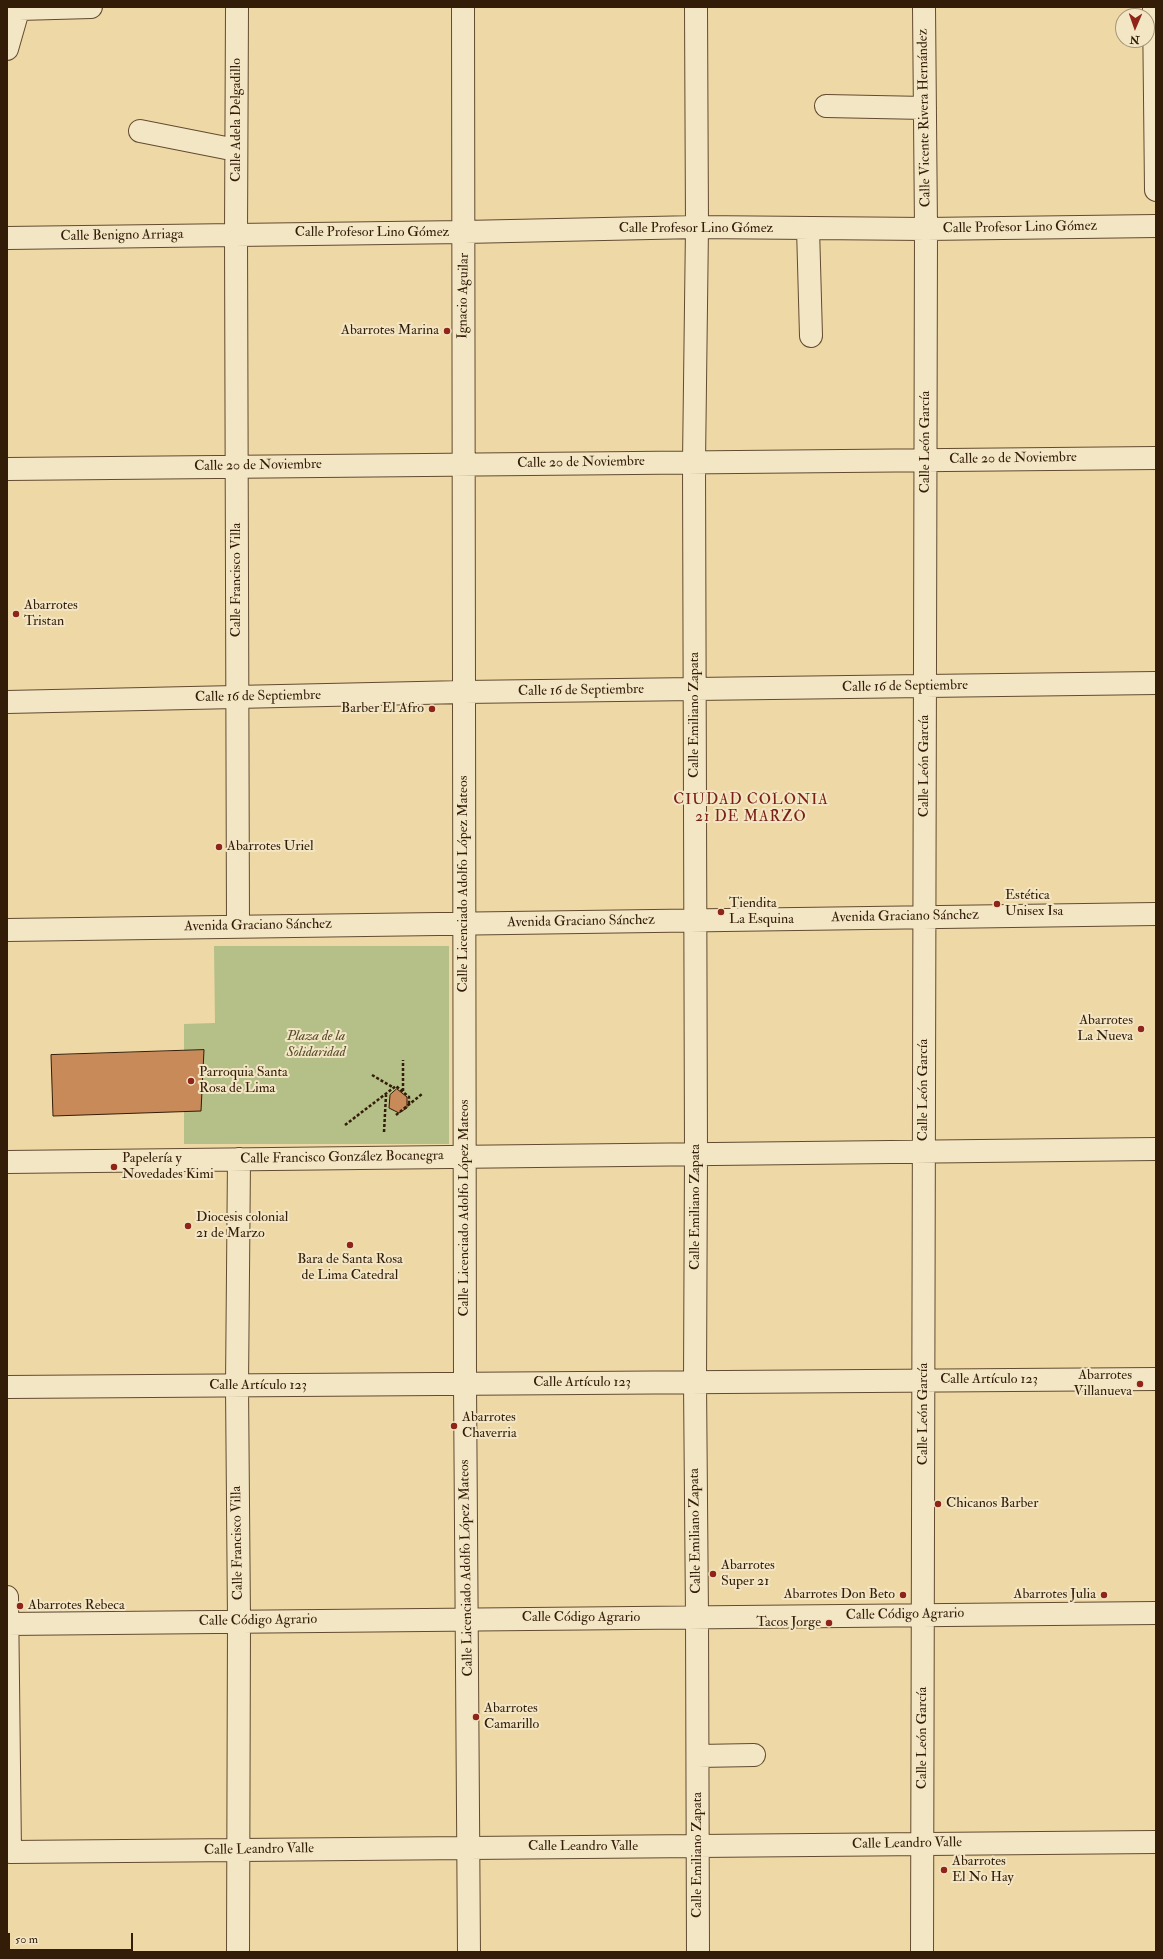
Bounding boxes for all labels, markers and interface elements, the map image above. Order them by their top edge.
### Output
north arrow [1115,8,1155,48]
street label: Calle Vicente Rivera Hernández [915,28,935,208]
text: N [1129,33,1140,46]
street label: Calle Adela Delgadillo [229,58,245,182]
street label: Calle Profesor Lino Gómez [943,218,1097,238]
street label: Calle Profesor Lino Gómez [619,221,773,237]
street label: Calle Profesor Lino Gómez [295,225,449,241]
street label: Calle Benigno Arriaga [60,227,184,245]
street label: Ignacio Aguilar [455,253,473,339]
place label: Abarrotes Marina [341,323,439,339]
marker: Abarrotes Marina [442,326,452,336]
street label: Calle León García [918,391,934,493]
street label: Calle 20 de Noviembre [949,449,1077,469]
street label: Calle 20 de Noviembre [517,453,645,473]
street label: Calle 20 de Noviembre [194,456,322,476]
street label: Calle Francisco Villa [229,523,245,637]
place label: Abarrotes Tristan [24,598,78,630]
marker: Abarrotes Tristan [11,609,21,619]
street label: Calle Emiliano Zapata [687,652,703,778]
street label: Calle 16 de Septiembre [842,678,968,696]
street label: Calle 16 de Septiembre [518,682,644,700]
street label: Calle 16 de Septiembre [195,688,321,706]
place label: Barber El Afro [341,701,424,717]
marker: Barber El Afro [427,704,437,714]
street label: Calle León García [917,715,933,817]
street label: Calle Licenciado Adolfo López Mateos [456,776,472,992]
district label: CIUDAD COLONIA 21 DE MARZO [673,792,829,827]
place label: Abarrotes Uriel [227,839,314,855]
marker: Abarrotes Uriel [214,842,224,852]
place label: Estética Unisex Isa [1005,888,1063,920]
place label: Tiendita La Esquina [729,896,794,928]
marker: Estética Unisex Isa [992,899,1002,909]
marker: Tiendita La Esquina [716,907,726,917]
street label: Avenida Graciano Sánchez [831,907,979,927]
street label: Avenida Graciano Sánchez [507,912,655,932]
street label: Avenida Graciano Sánchez [184,916,332,936]
place label: Abarrotes La Nueva [1077,1013,1133,1046]
marker: Abarrotes La Nueva [1136,1024,1146,1034]
park label: Plaza de la Solidaridad [286,1029,346,1062]
street label: Calle León García [916,1039,932,1141]
place label: Parroquia Santa Rosa de Lima [199,1065,288,1098]
marker: Parroquia Santa Rosa de Lima [186,1076,196,1086]
street label: Calle Licenciado Adolfo López Mateos [457,1100,473,1316]
street label: Calle Emiliano Zapata [688,1144,704,1270]
street label: Calle Francisco González Bocanegra [240,1148,444,1168]
place label: Papelería y Novedades Kimi [122,1151,214,1184]
marker: Papelería y Novedades Kimi [109,1162,119,1172]
place label: Diocesis colonial 21 de Marzo [196,1210,288,1242]
marker: Diocesis colonial 21 de Marzo [183,1221,193,1231]
marker: Bara de Santa Rosa de Lima Catedral [345,1240,355,1250]
place label: Bara de Santa Rosa de Lima Catedral [297,1252,403,1284]
street label: Calle León García [916,1363,932,1465]
place label: Abarrotes Villanueva [1074,1368,1132,1400]
street label: Calle Artículo 123 [940,1372,1038,1388]
street label: Calle Artículo 123 [533,1375,631,1391]
street label: Calle Artículo 123 [209,1378,307,1394]
marker: Abarrotes Villanueva [1135,1379,1145,1389]
place label: Abarrotes Chaverria [462,1410,517,1442]
marker: Abarrotes Chaverria [449,1421,459,1431]
street label: Calle Licenciado Adolfo López Mateos [457,1459,477,1677]
street label: Calle Emiliano Zapata [687,1468,705,1594]
street label: Calle Francisco Villa [229,1486,247,1600]
place label: Chicanos Barber [946,1496,1038,1512]
marker: Chicanos Barber [933,1499,943,1509]
place label: Abarrotes Super 21 [721,1558,775,1590]
marker: Abarrotes Super 21 [708,1569,718,1579]
place label: Abarrotes Don Beto [784,1587,895,1603]
place label: Abarrotes Julia [1014,1587,1096,1603]
marker: Abarrotes Don Beto [898,1590,908,1600]
marker: Abarrotes Julia [1099,1590,1109,1600]
place label: Abarrotes Rebeca [28,1598,125,1614]
marker: Abarrotes Rebeca [15,1601,25,1611]
street label: Calle Código Agrario [846,1606,964,1624]
street label: Calle Código Agrario [522,1610,640,1626]
street label: Calle Código Agrario [199,1612,317,1630]
place label: Tacos Jorge [756,1615,821,1631]
marker: Tacos Jorge [824,1618,834,1628]
street label: Calle León García [915,1687,931,1789]
place label: Abarrotes Camarillo [484,1701,539,1734]
marker: Abarrotes Camarillo [471,1712,481,1722]
street label: Calle Emiliano Zapata [690,1792,706,1918]
street label: Calle Leandro Valle [852,1835,962,1853]
street label: Calle Leandro Valle [528,1839,638,1855]
street label: Calle Leandro Valle [204,1841,314,1859]
place label: Abarrotes El No Hay [952,1854,1014,1886]
marker: Abarrotes El No Hay [939,1865,949,1875]
scale bar [10,1925,135,1951]
text: 50 m [15,1932,38,1947]

